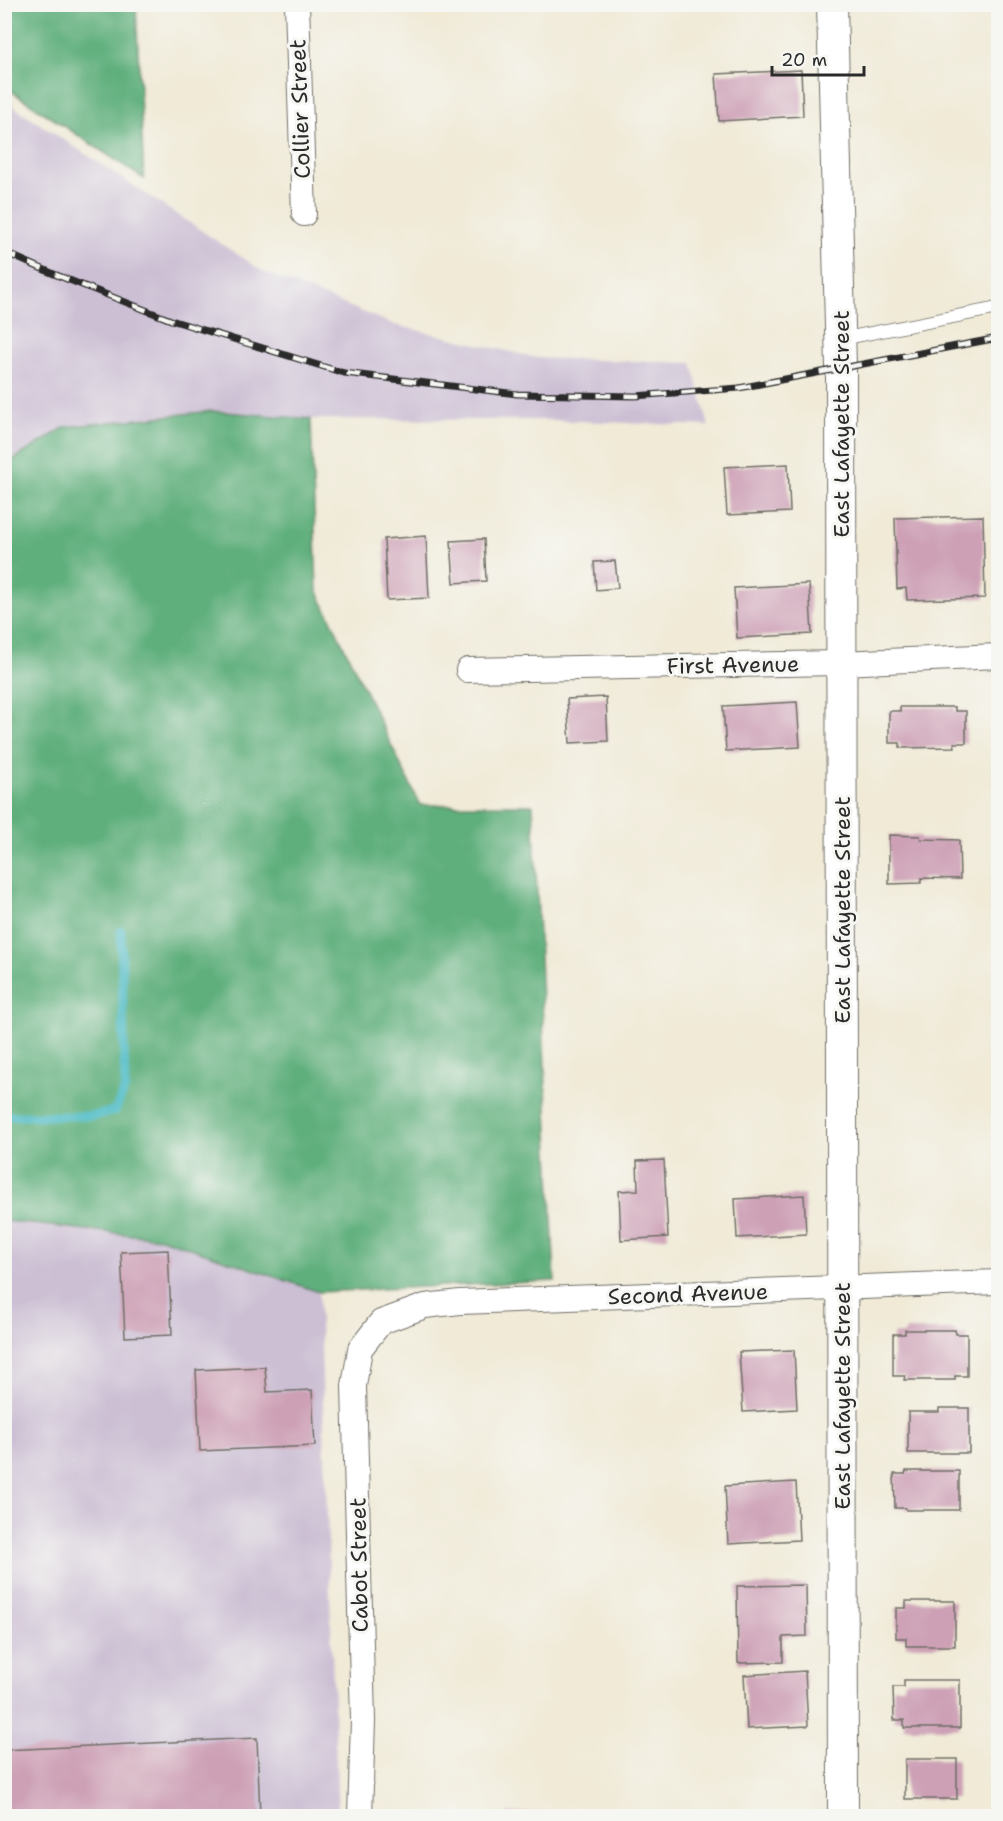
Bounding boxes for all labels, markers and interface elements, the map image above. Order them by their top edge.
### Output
street label: Collier Street [283,39,317,179]
scale bar [772,39,864,77]
text: 20 m [781,48,827,72]
street label: East Lafayette Street [827,310,856,538]
street label: First Avenue [666,649,800,681]
street label: East Lafayette Street [828,796,857,1024]
street label: Second Avenue [607,1277,769,1311]
street label: East Lafayette Street [828,1282,857,1510]
street label: Cabot Street [343,1497,375,1633]

